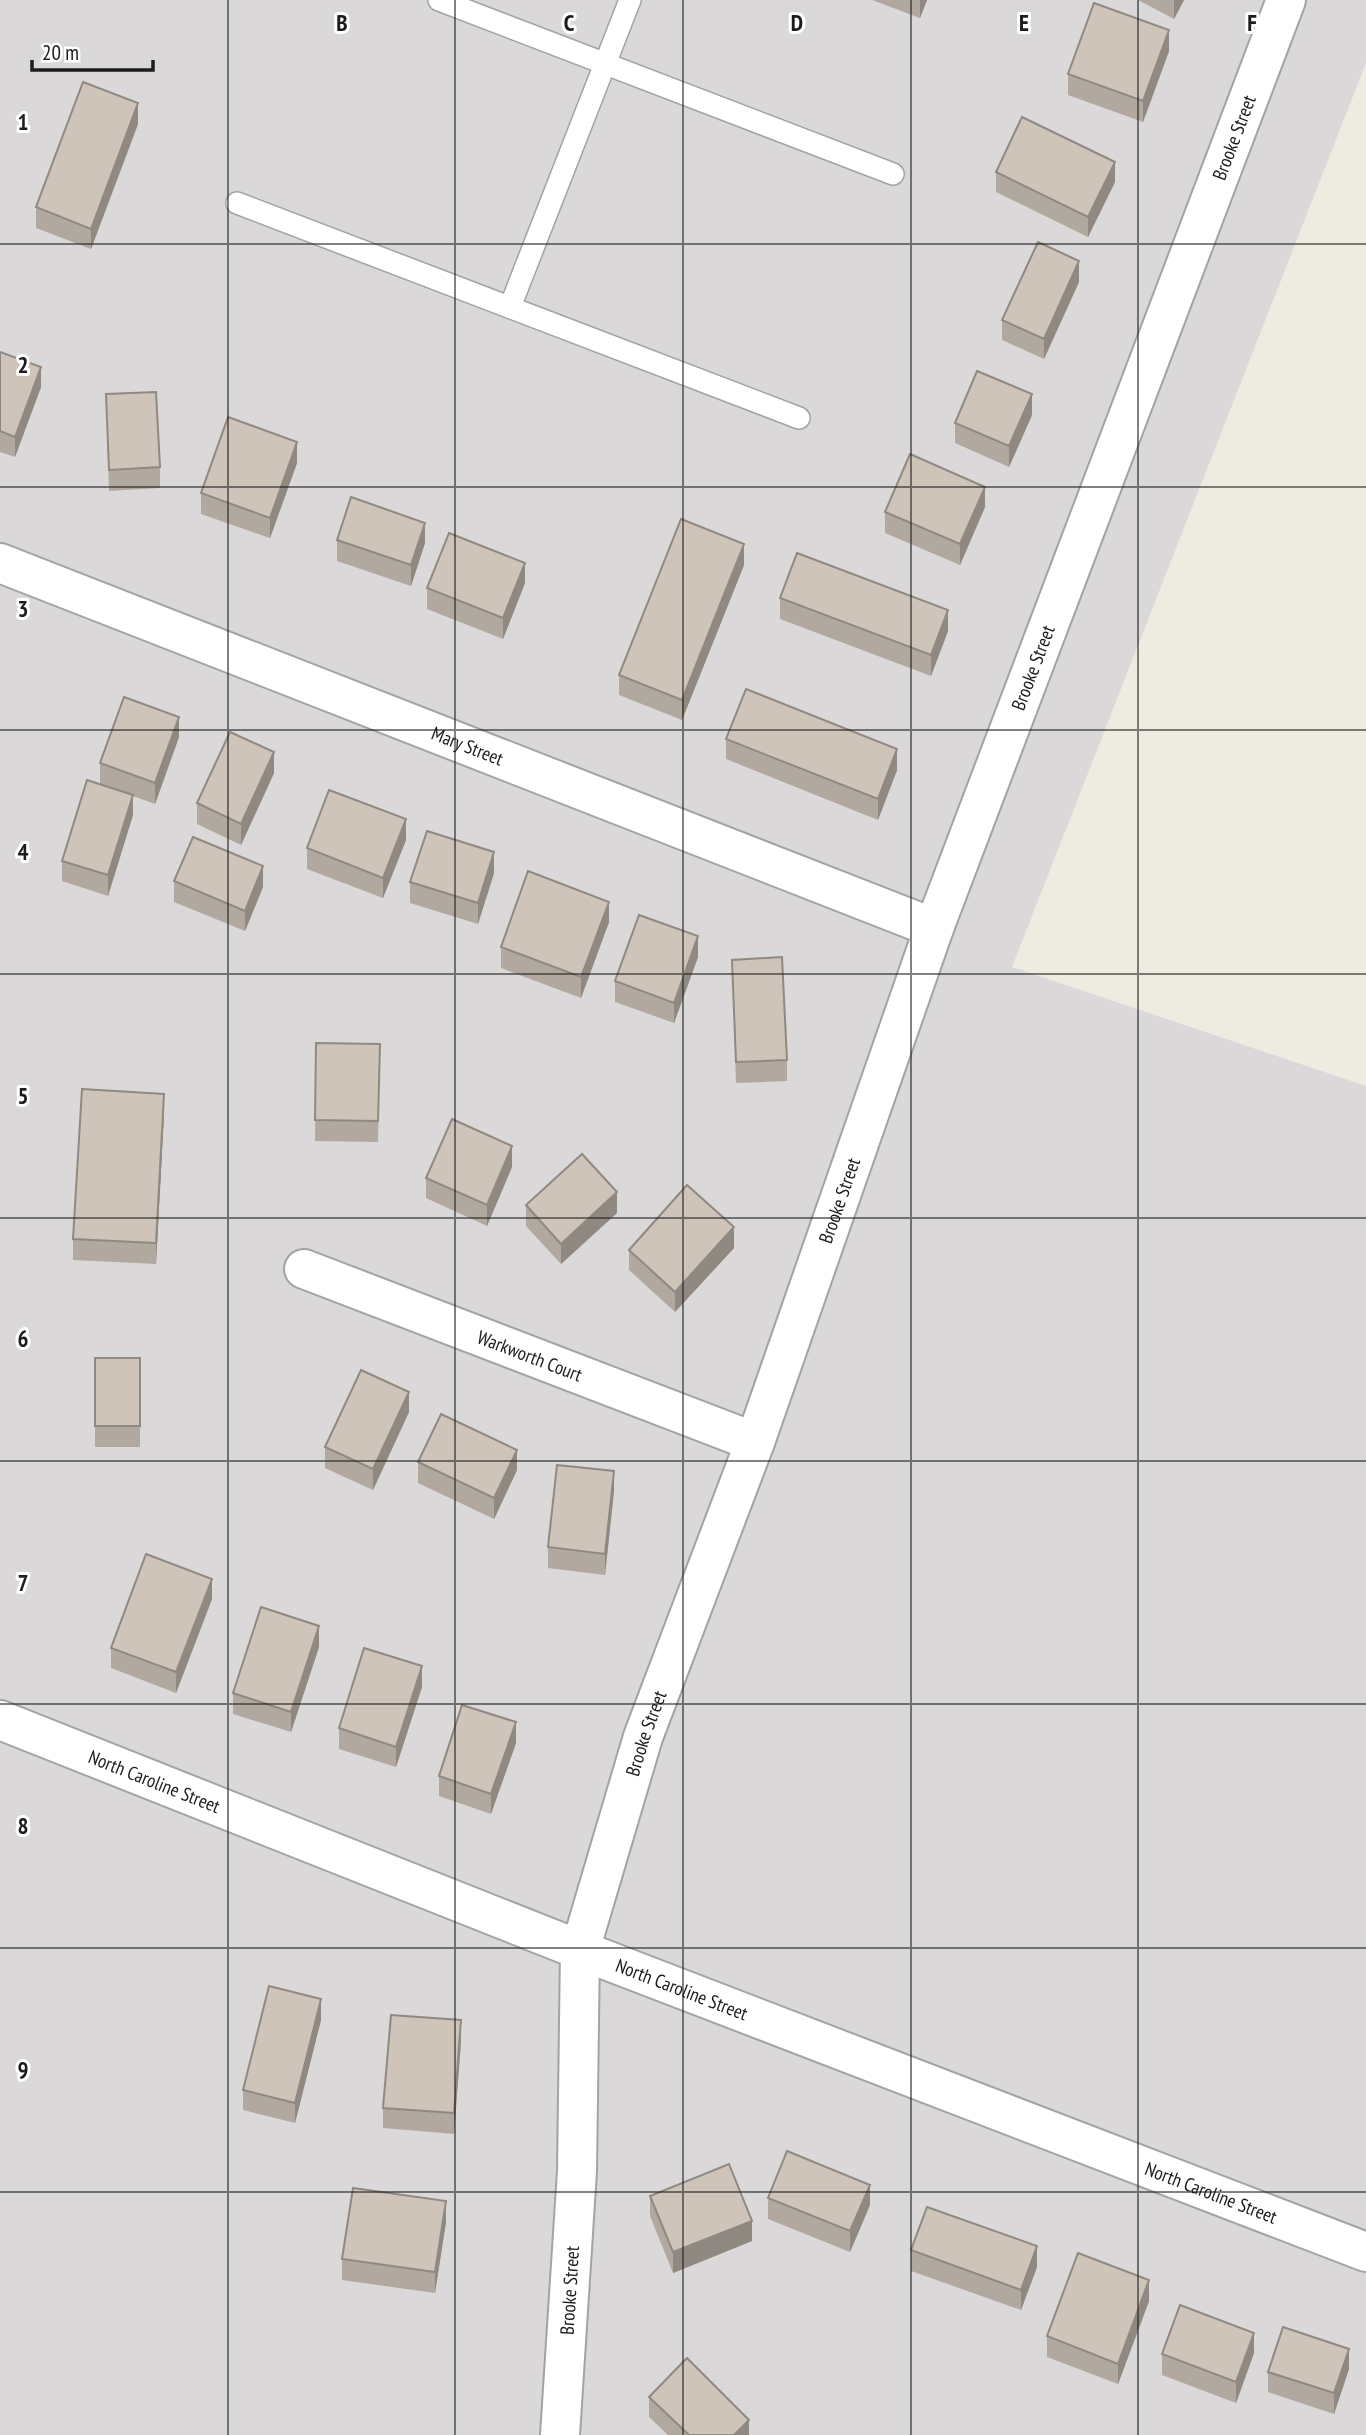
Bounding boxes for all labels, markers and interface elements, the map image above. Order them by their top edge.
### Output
text: B [336,8,348,37]
text: C [564,8,575,37]
text: D [791,8,803,37]
text: E [1019,8,1029,37]
text: F [1247,8,1257,37]
scale bar [32,28,152,72]
text: 20 m [42,39,79,66]
street label: Brooke Street [1207,91,1261,183]
text: 1 [18,107,29,136]
text: 2 [18,350,29,379]
text: 3 [18,594,29,623]
street label: Brooke Street [1006,621,1060,714]
street label: Mary Street [428,721,508,771]
text: 4 [18,837,29,866]
text: 5 [18,1081,29,1110]
street label: Brooke Street [813,1154,865,1246]
text: 6 [18,1324,29,1353]
street label: Warkworth Court [474,1325,587,1387]
text: 7 [18,1568,29,1597]
street label: Brooke Street [620,1686,672,1779]
street label: North Caroline Street [85,1744,224,1818]
text: 8 [18,1811,29,1840]
street label: North Caroline Street [612,1953,752,2026]
text: 9 [18,2055,29,2084]
street label: North Caroline Street [1142,2156,1281,2229]
street label: Brooke Street [554,2244,584,2336]

